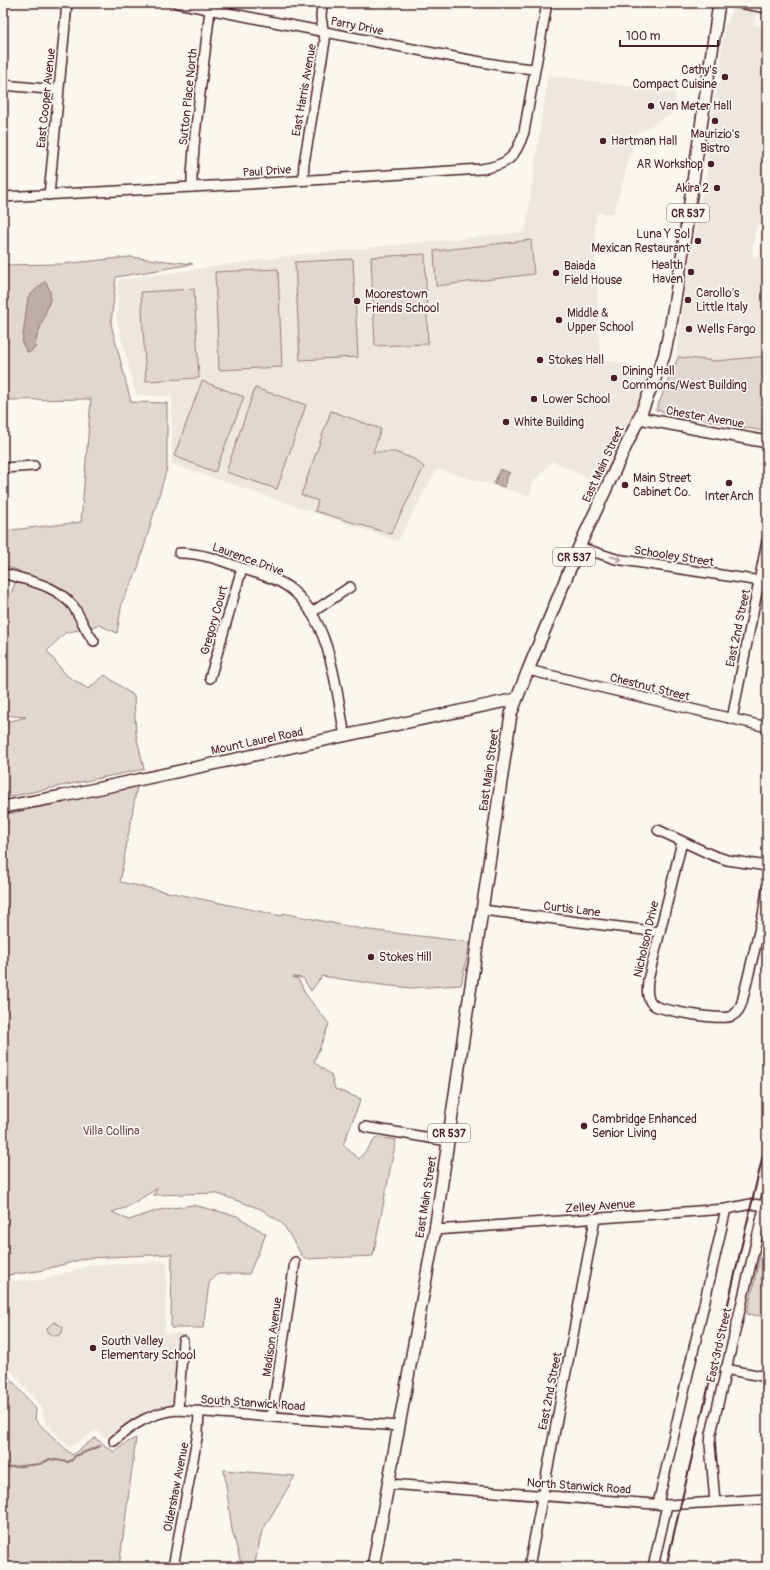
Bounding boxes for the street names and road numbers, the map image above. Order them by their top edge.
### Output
street label: Parry Drive [329,14,385,39]
street label: East Harris Avenue [289,43,320,137]
street label: East Cooper Avenue [34,47,59,149]
street label: Sutton Place North [176,47,201,146]
street label: Paul Drive [242,162,292,181]
road number: CR 537 [667,204,709,222]
street label: Chester Avenue [665,403,745,432]
street label: East Main Street [579,423,628,505]
street label: Laurence Drive [210,540,286,579]
street label: Schooley Street [633,543,715,570]
road number: CR 537 [553,548,595,566]
street label: Gregory Court [197,584,232,657]
street label: East 2nd Street [723,588,754,668]
street label: Chestnut Street [608,670,692,705]
street label: Mount Laurel Road [210,724,305,759]
street label: East Main Street [476,728,503,812]
street label: Curtis Lane [543,899,601,920]
street label: Nicholson Drive [630,899,663,979]
road number: CR 537 [428,1124,470,1142]
street label: East Main Street [413,1155,440,1239]
street label: Zelley Avenue [564,1197,636,1216]
street label: Madison Avenue [259,1296,286,1378]
street label: East 3rd Street [704,1306,735,1384]
street label: East 2nd Street [536,1351,565,1431]
street label: South Stanwick Road [200,1392,306,1415]
street label: Oldershaw Avenue [160,1441,193,1533]
street label: North Stanwick Road [526,1475,632,1498]

